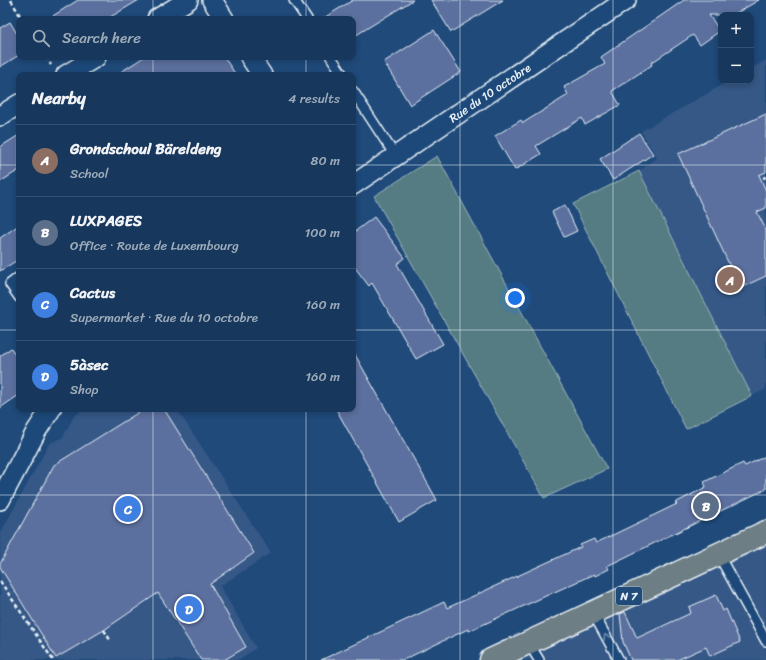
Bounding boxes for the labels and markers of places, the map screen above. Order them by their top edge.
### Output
pin: A [717,265,743,295]
pin: B [693,491,719,521]
pin: C [115,494,141,524]
pin: D [176,594,202,624]

